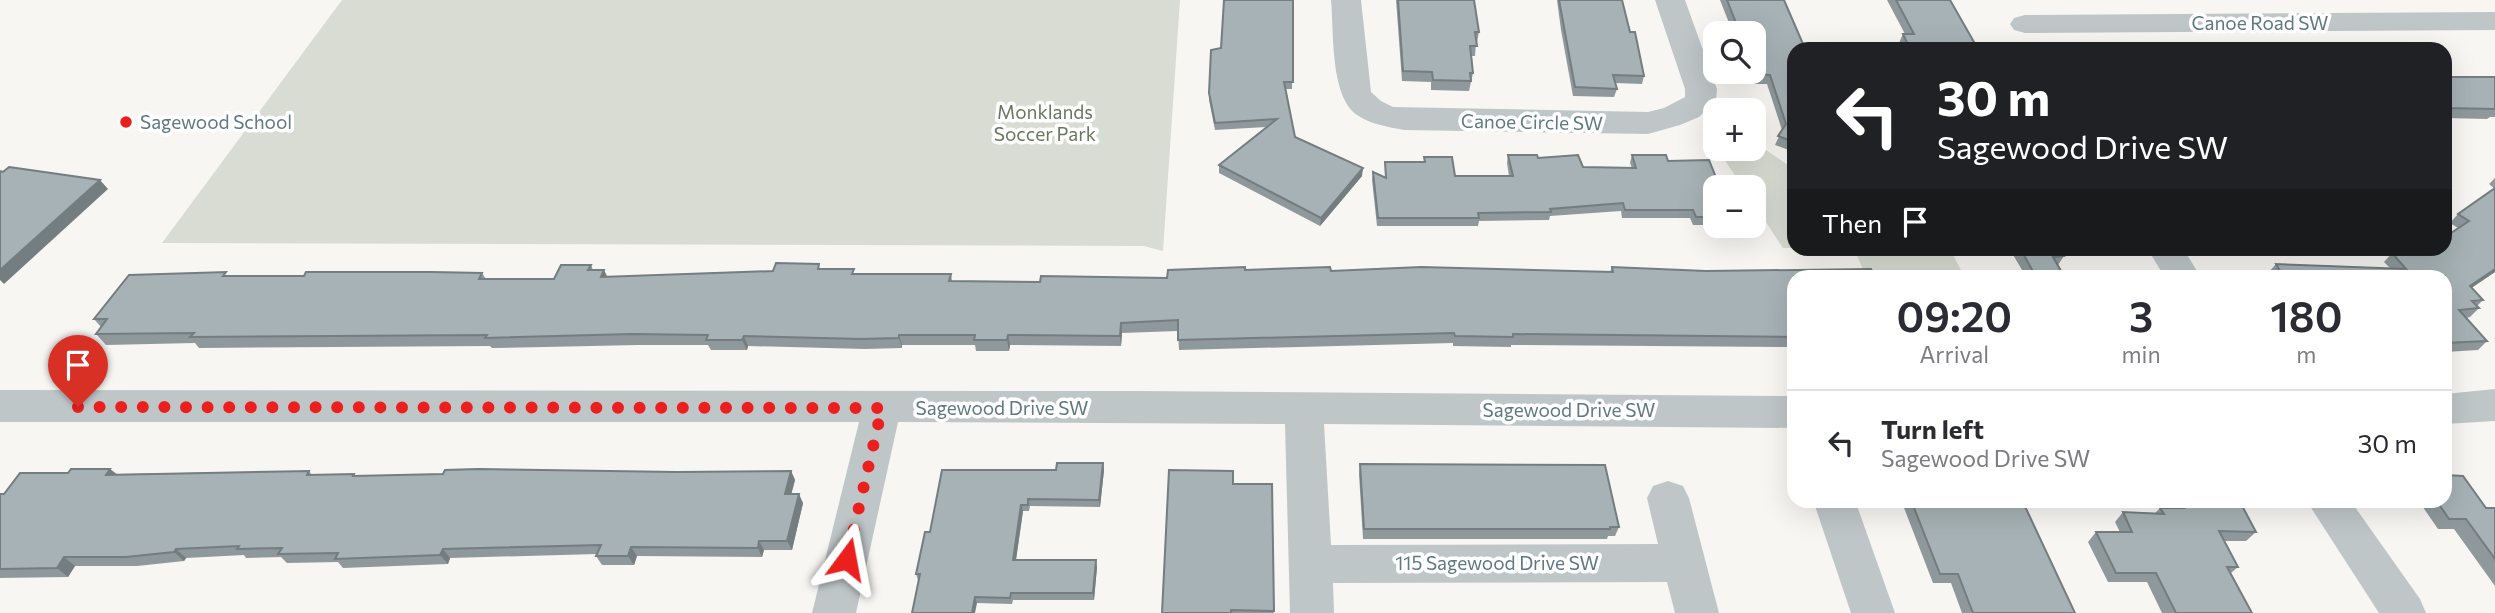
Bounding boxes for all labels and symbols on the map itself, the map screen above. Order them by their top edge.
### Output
street label: Canoe Road SW [2191,11,2329,34]
park label: Monklands Soccer Park [994,100,1096,145]
street label: Canoe Circle SW [1461,109,1603,134]
place label: Sagewood School [140,110,292,133]
marker: Sagewood School [118,114,134,130]
pin [48,335,108,407]
street label: Sagewood Drive SW [916,396,1088,419]
street label: Sagewood Drive SW [1483,398,1655,421]
position arrow [810,522,884,596]
street label: 115 Sagewood Drive SW [1395,551,1599,574]

